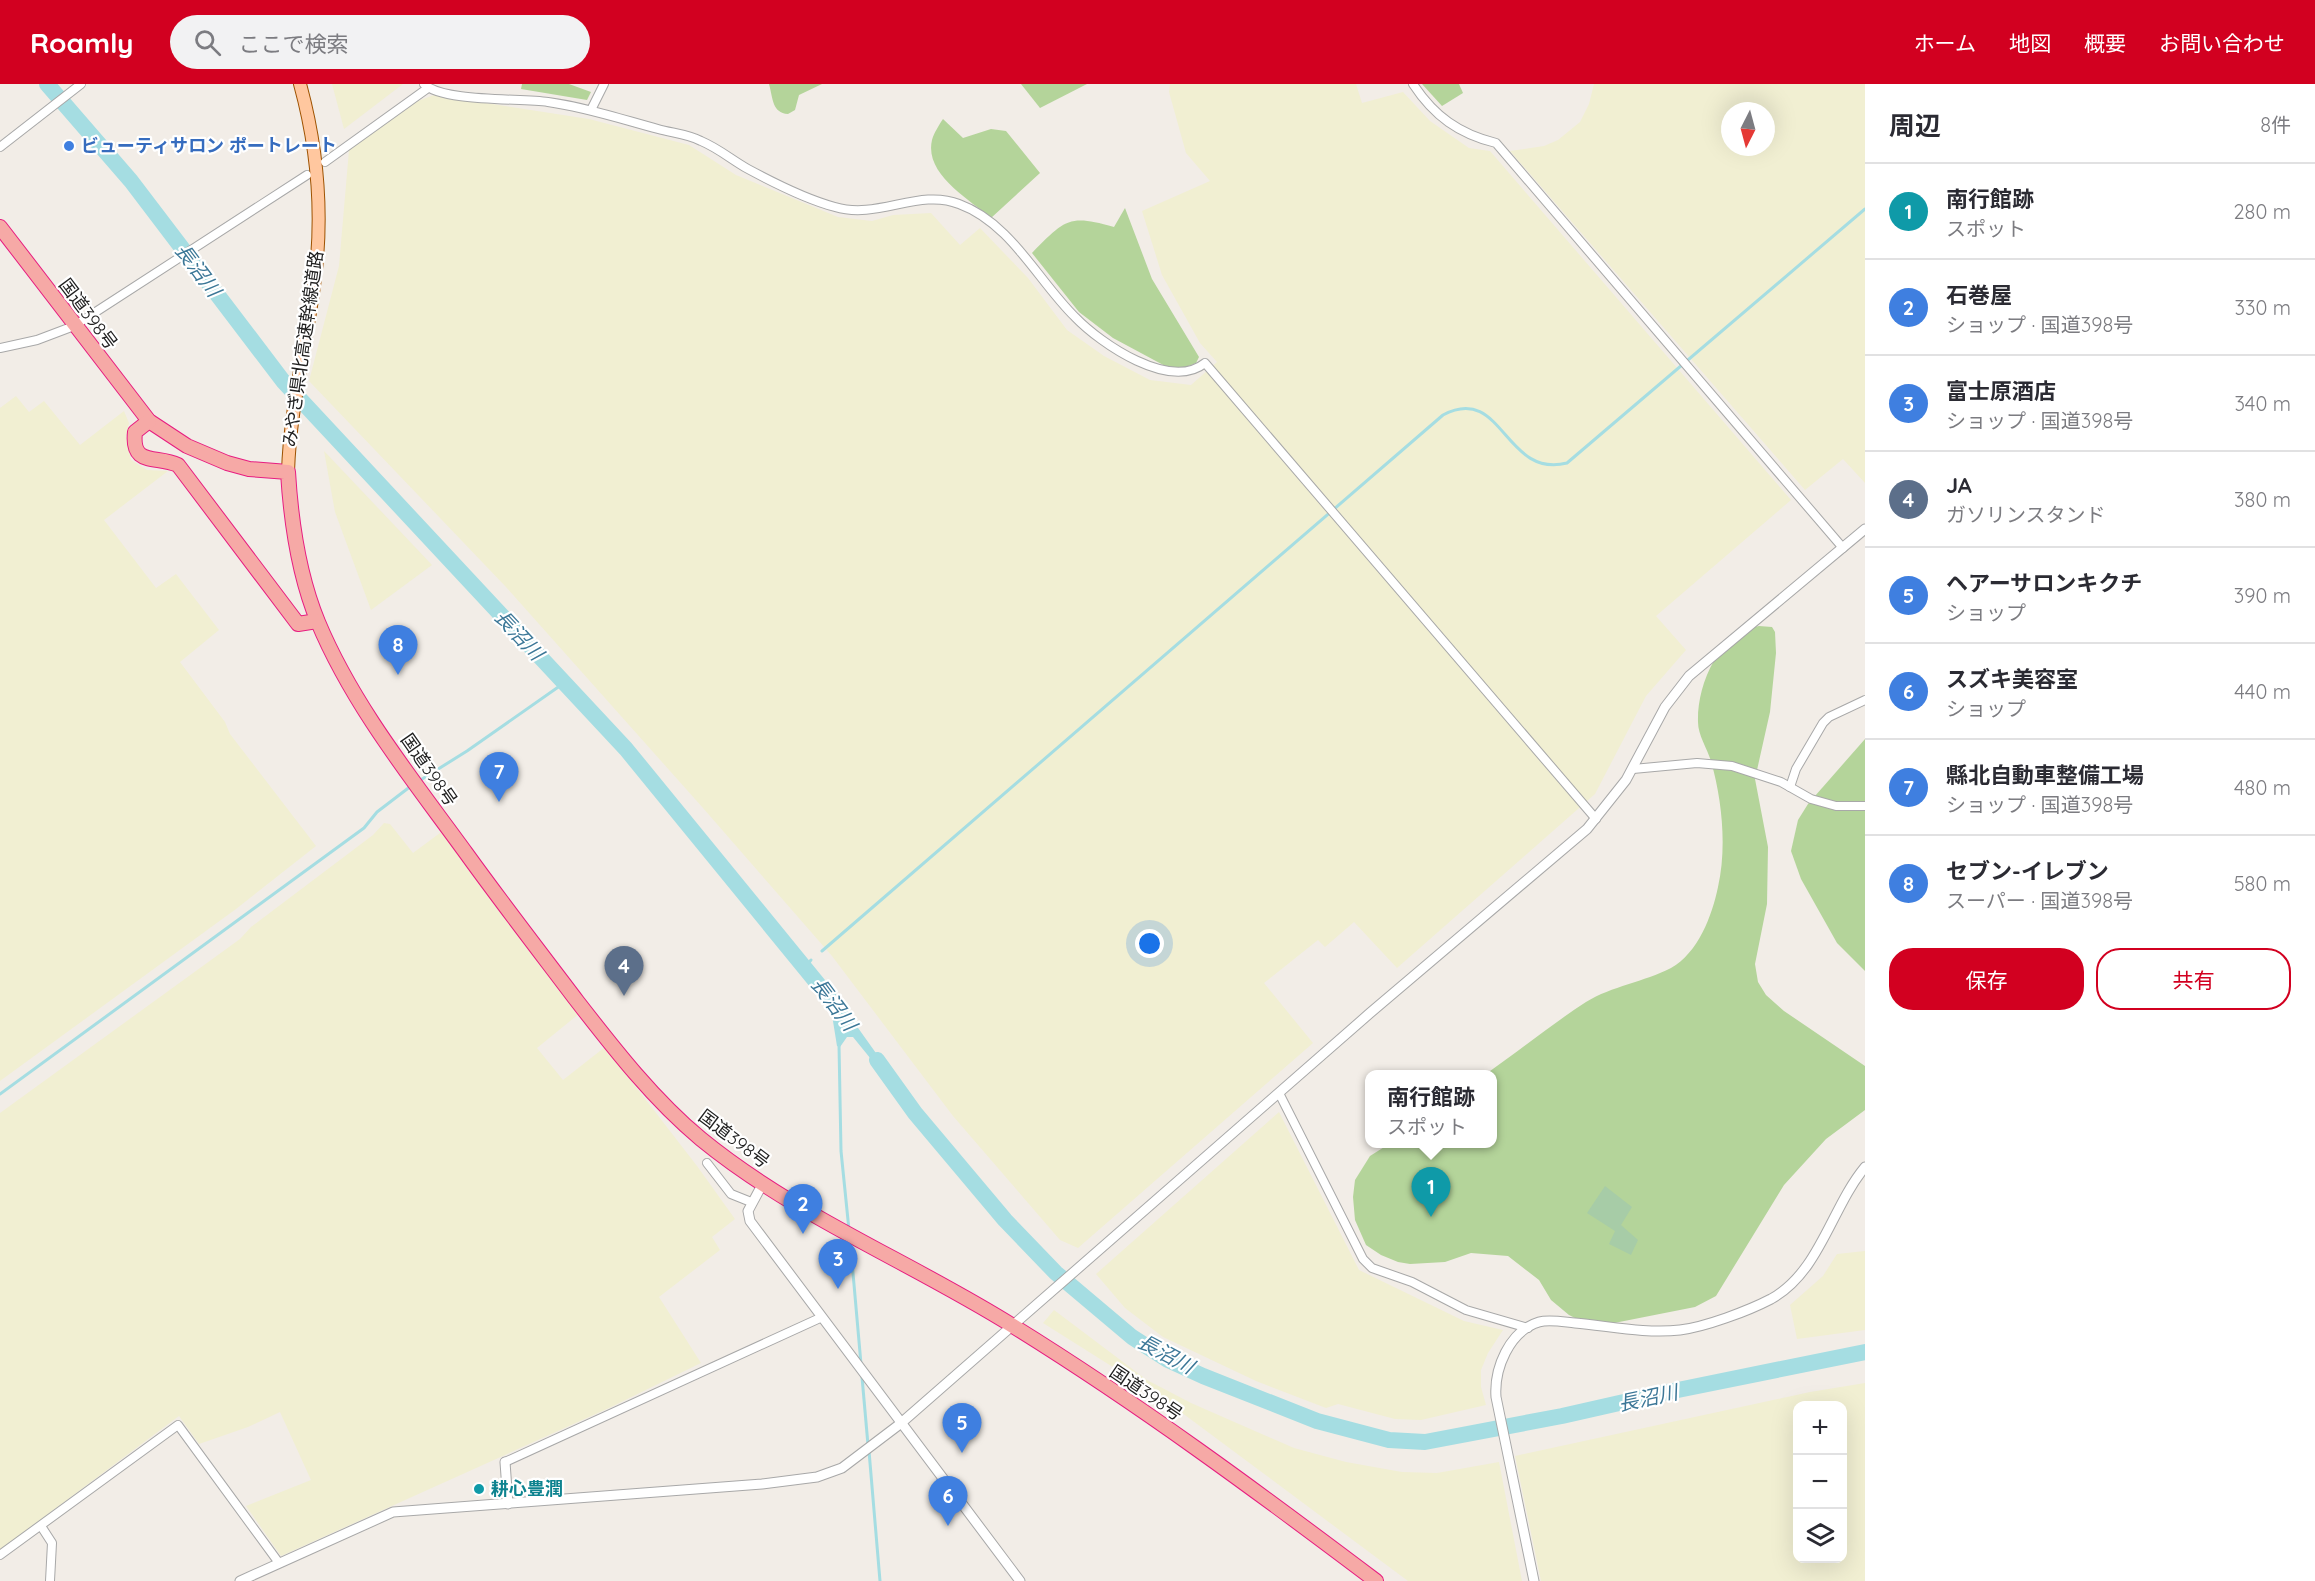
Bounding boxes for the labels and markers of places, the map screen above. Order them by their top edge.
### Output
place label: ビューティサロン ポートレート [81,134,337,157]
marker: ビューティサロン ポートレート [62,139,76,153]
pin: 8 [378,626,418,675]
pin: 7 [480,752,518,802]
pin: 4 [604,946,644,996]
pin: 1 [1412,1168,1450,1217]
pin: 2 [784,1184,822,1234]
pin: 3 [818,1240,858,1289]
pin: 5 [942,1404,982,1453]
pin: 6 [928,1476,968,1526]
place label: 耕心豊潤 [491,1477,563,1500]
marker: 耕心豊潤 [472,1482,486,1496]

